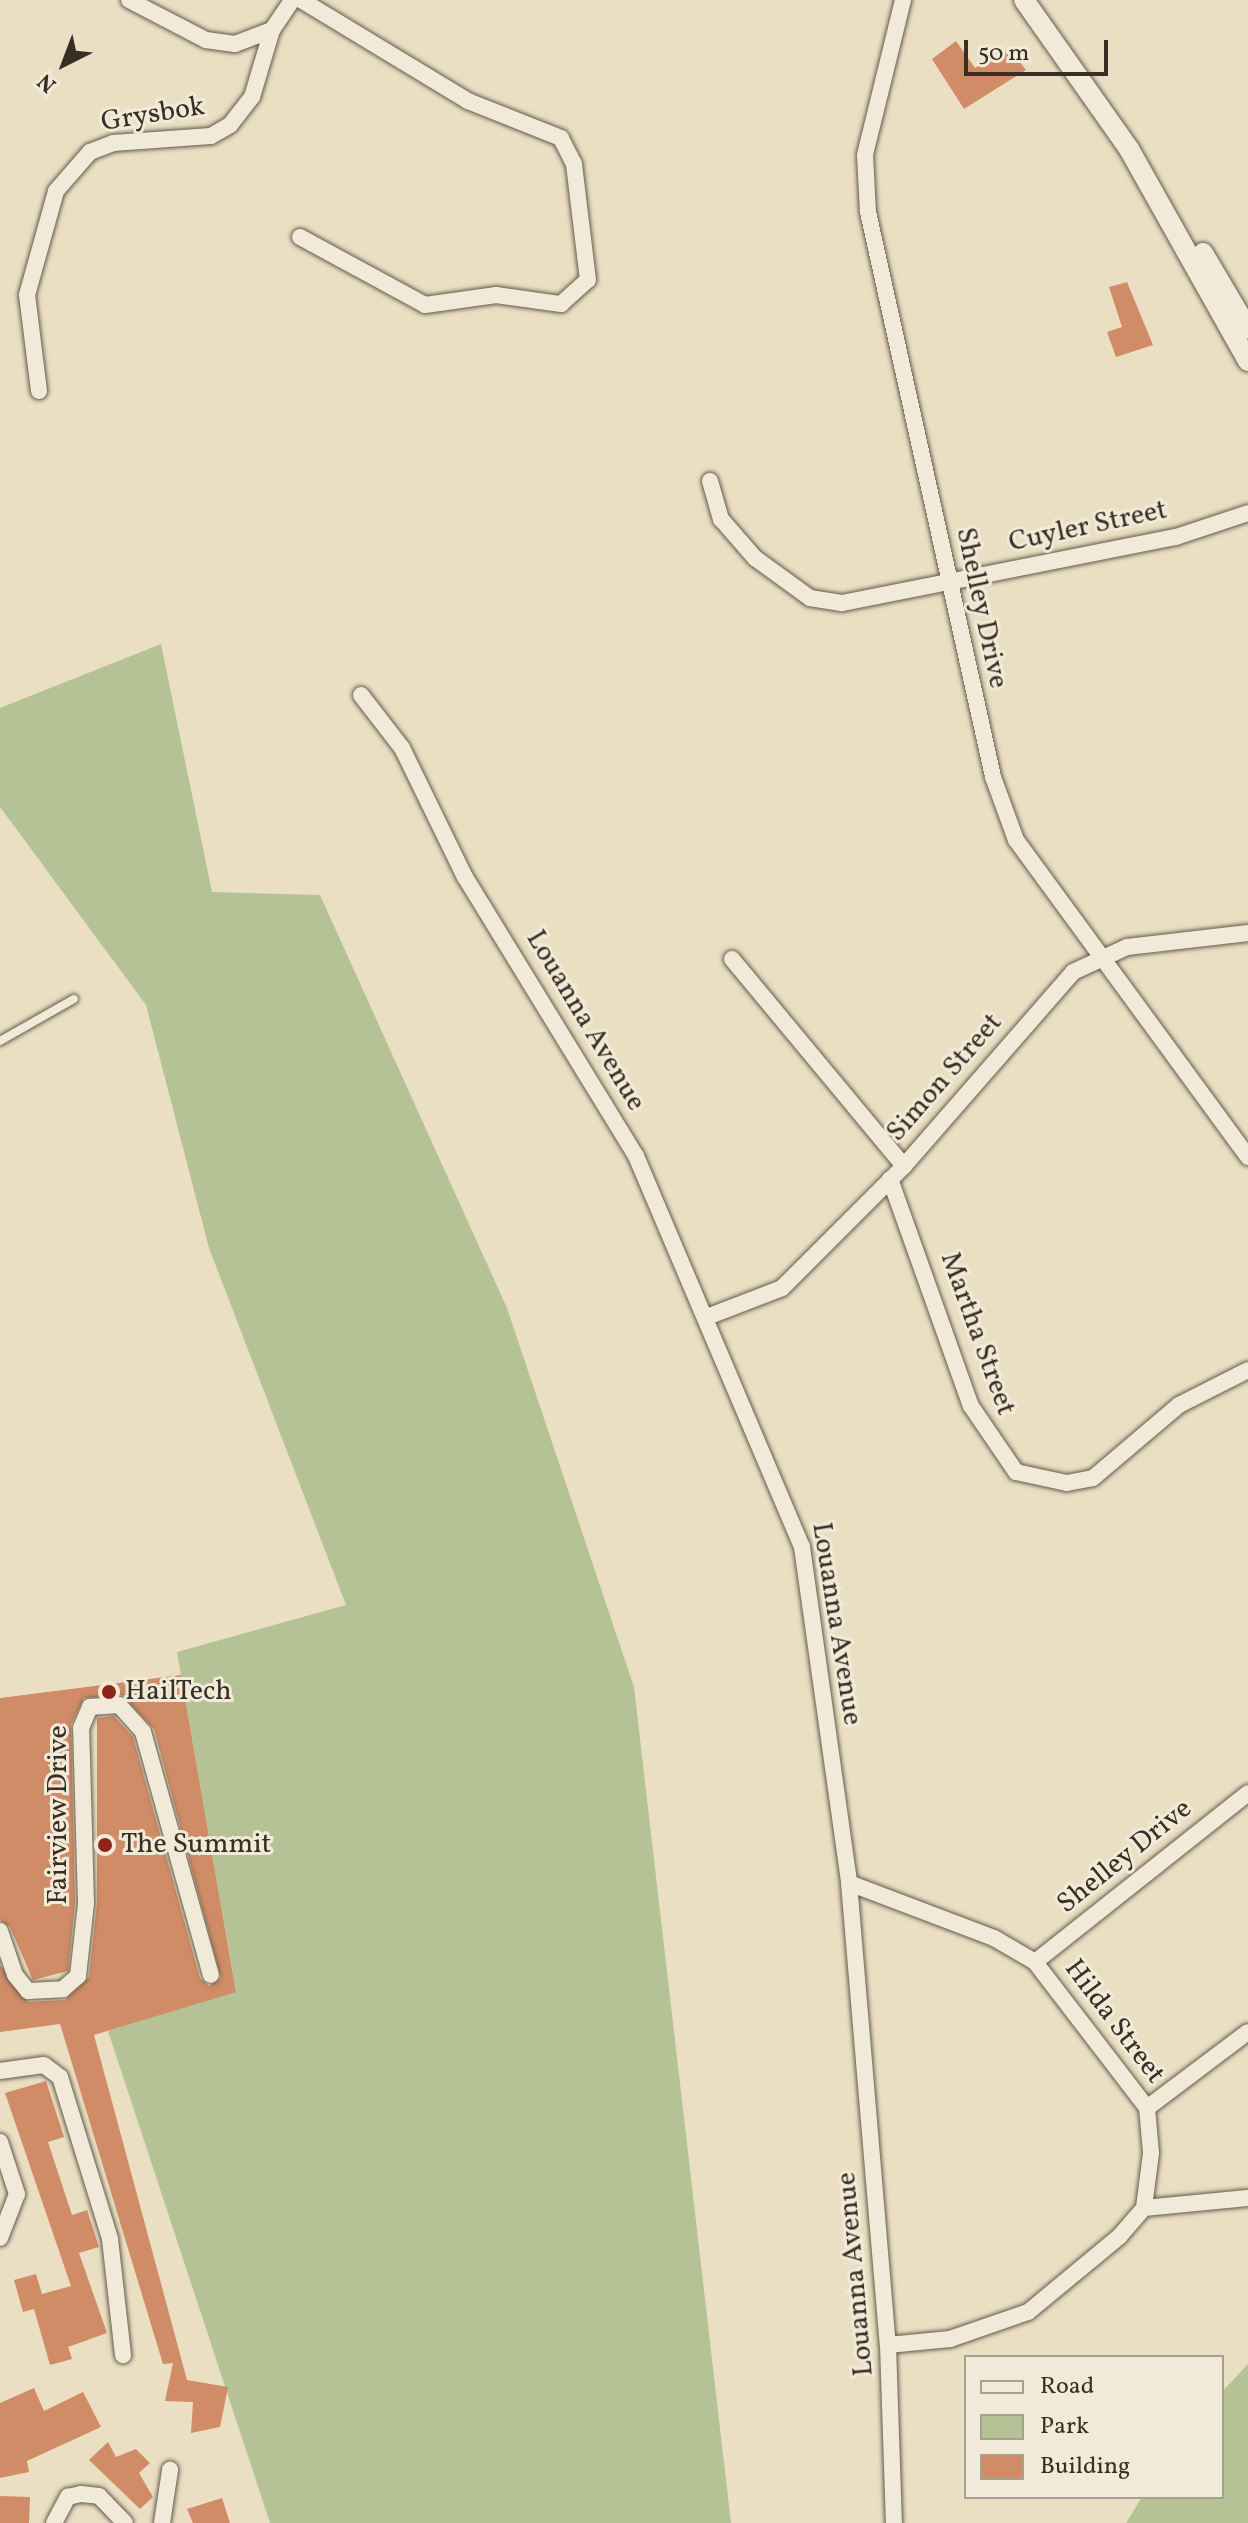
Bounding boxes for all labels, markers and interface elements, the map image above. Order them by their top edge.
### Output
north arrow [24,24,104,104]
scale bar [968,24,1112,74]
text: 50 m [978,37,1030,71]
text: N [31,65,64,99]
street label: Grysbok [99,90,207,140]
street label: Cuyler Street [1006,494,1170,560]
street label: Shelley Drive [947,524,1015,692]
street label: Louanna Avenue [518,925,652,1117]
street label: Simon Street [880,1007,1010,1149]
street label: Martha Street [932,1248,1022,1420]
street label: Louanna Avenue [803,1520,869,1728]
place label: HailTech [125,1675,232,1709]
marker: HailTech [100,1683,118,1701]
street label: Fairview Drive [42,1725,76,1905]
street label: Shelley Drive [1051,1792,1199,1922]
place label: The Summit [121,1828,271,1862]
marker: The Summit [96,1836,114,1854]
street label: Hilda Street [1056,1953,1172,2091]
street label: Louanna Avenue [830,2170,882,2378]
legend [964,2355,1224,2499]
text: Road [1040,2370,1094,2404]
text: Park [1040,2410,1089,2444]
text: Building [1040,2450,1130,2484]

